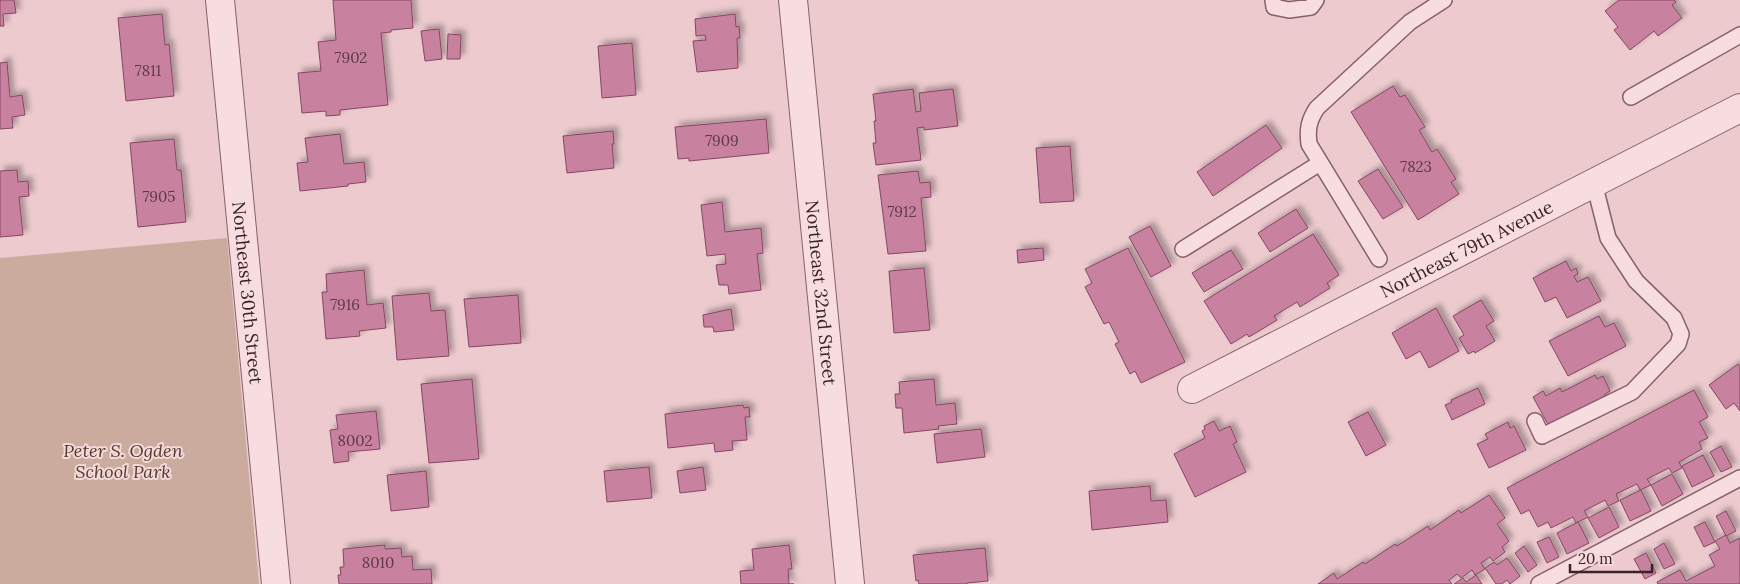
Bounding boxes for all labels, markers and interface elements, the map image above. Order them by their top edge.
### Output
house number: 7902 [335,48,367,67]
house number: 7811 [135,61,161,80]
house number: 7909 [705,131,739,150]
house number: 7823 [1400,157,1432,176]
house number: 7905 [142,187,176,206]
street label: Northeast 79th Avenue [1376,195,1557,302]
street label: Northeast 32nd Street [801,199,842,386]
street label: Northeast 30th Street [228,200,268,385]
house number: 7912 [887,202,917,221]
house number: 7916 [330,295,360,314]
house number: 8002 [337,431,373,450]
park label: Peter S. Ogden School Park [63,439,183,483]
scale bar [1570,542,1652,574]
text: 20 m [1578,549,1613,568]
house number: 8010 [362,553,394,572]

